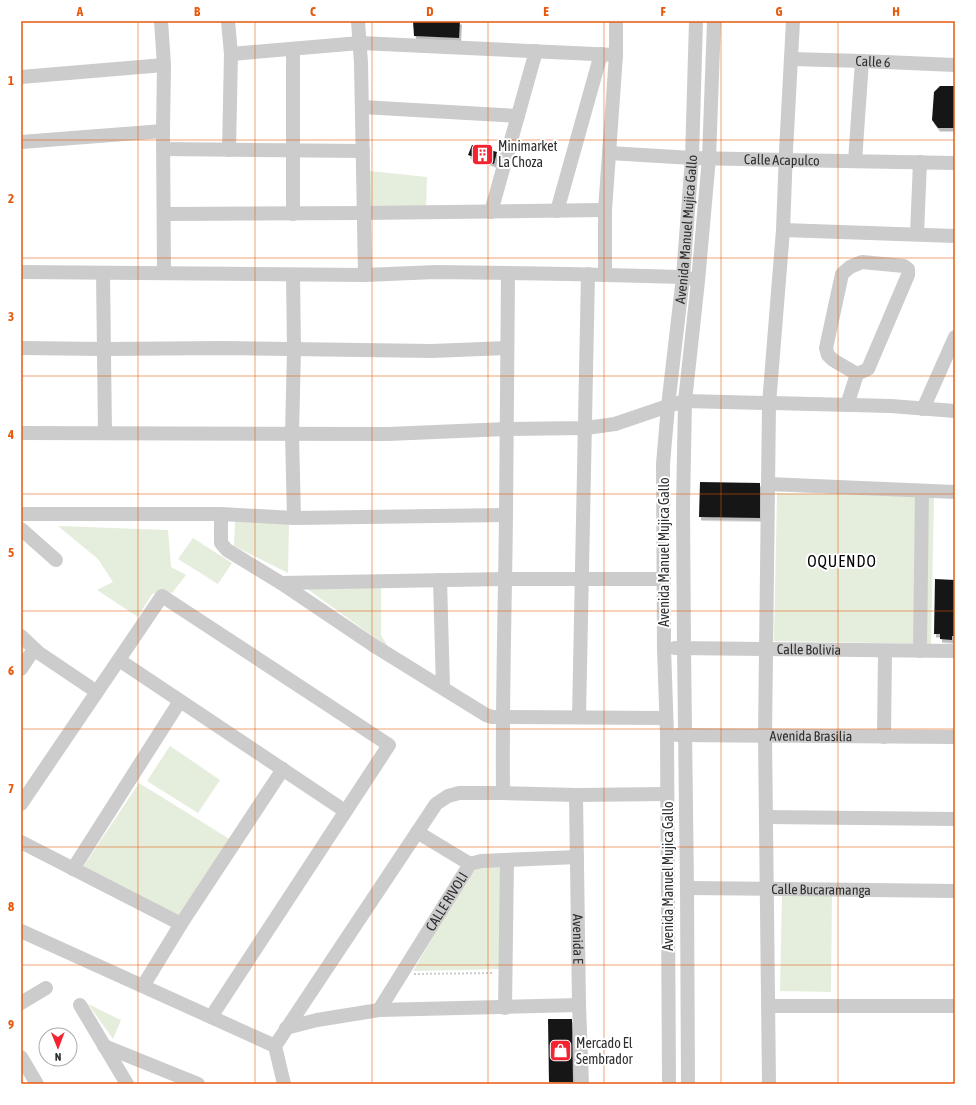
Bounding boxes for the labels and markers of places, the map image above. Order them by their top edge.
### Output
place label: Minimarket La Choza [498,138,558,170]
building icon: Minimarket La Choza [470,141,496,167]
place label: Mercado El Sembrador [576,1035,634,1067]
shop icon: Mercado El Sembrador [548,1038,574,1064]

